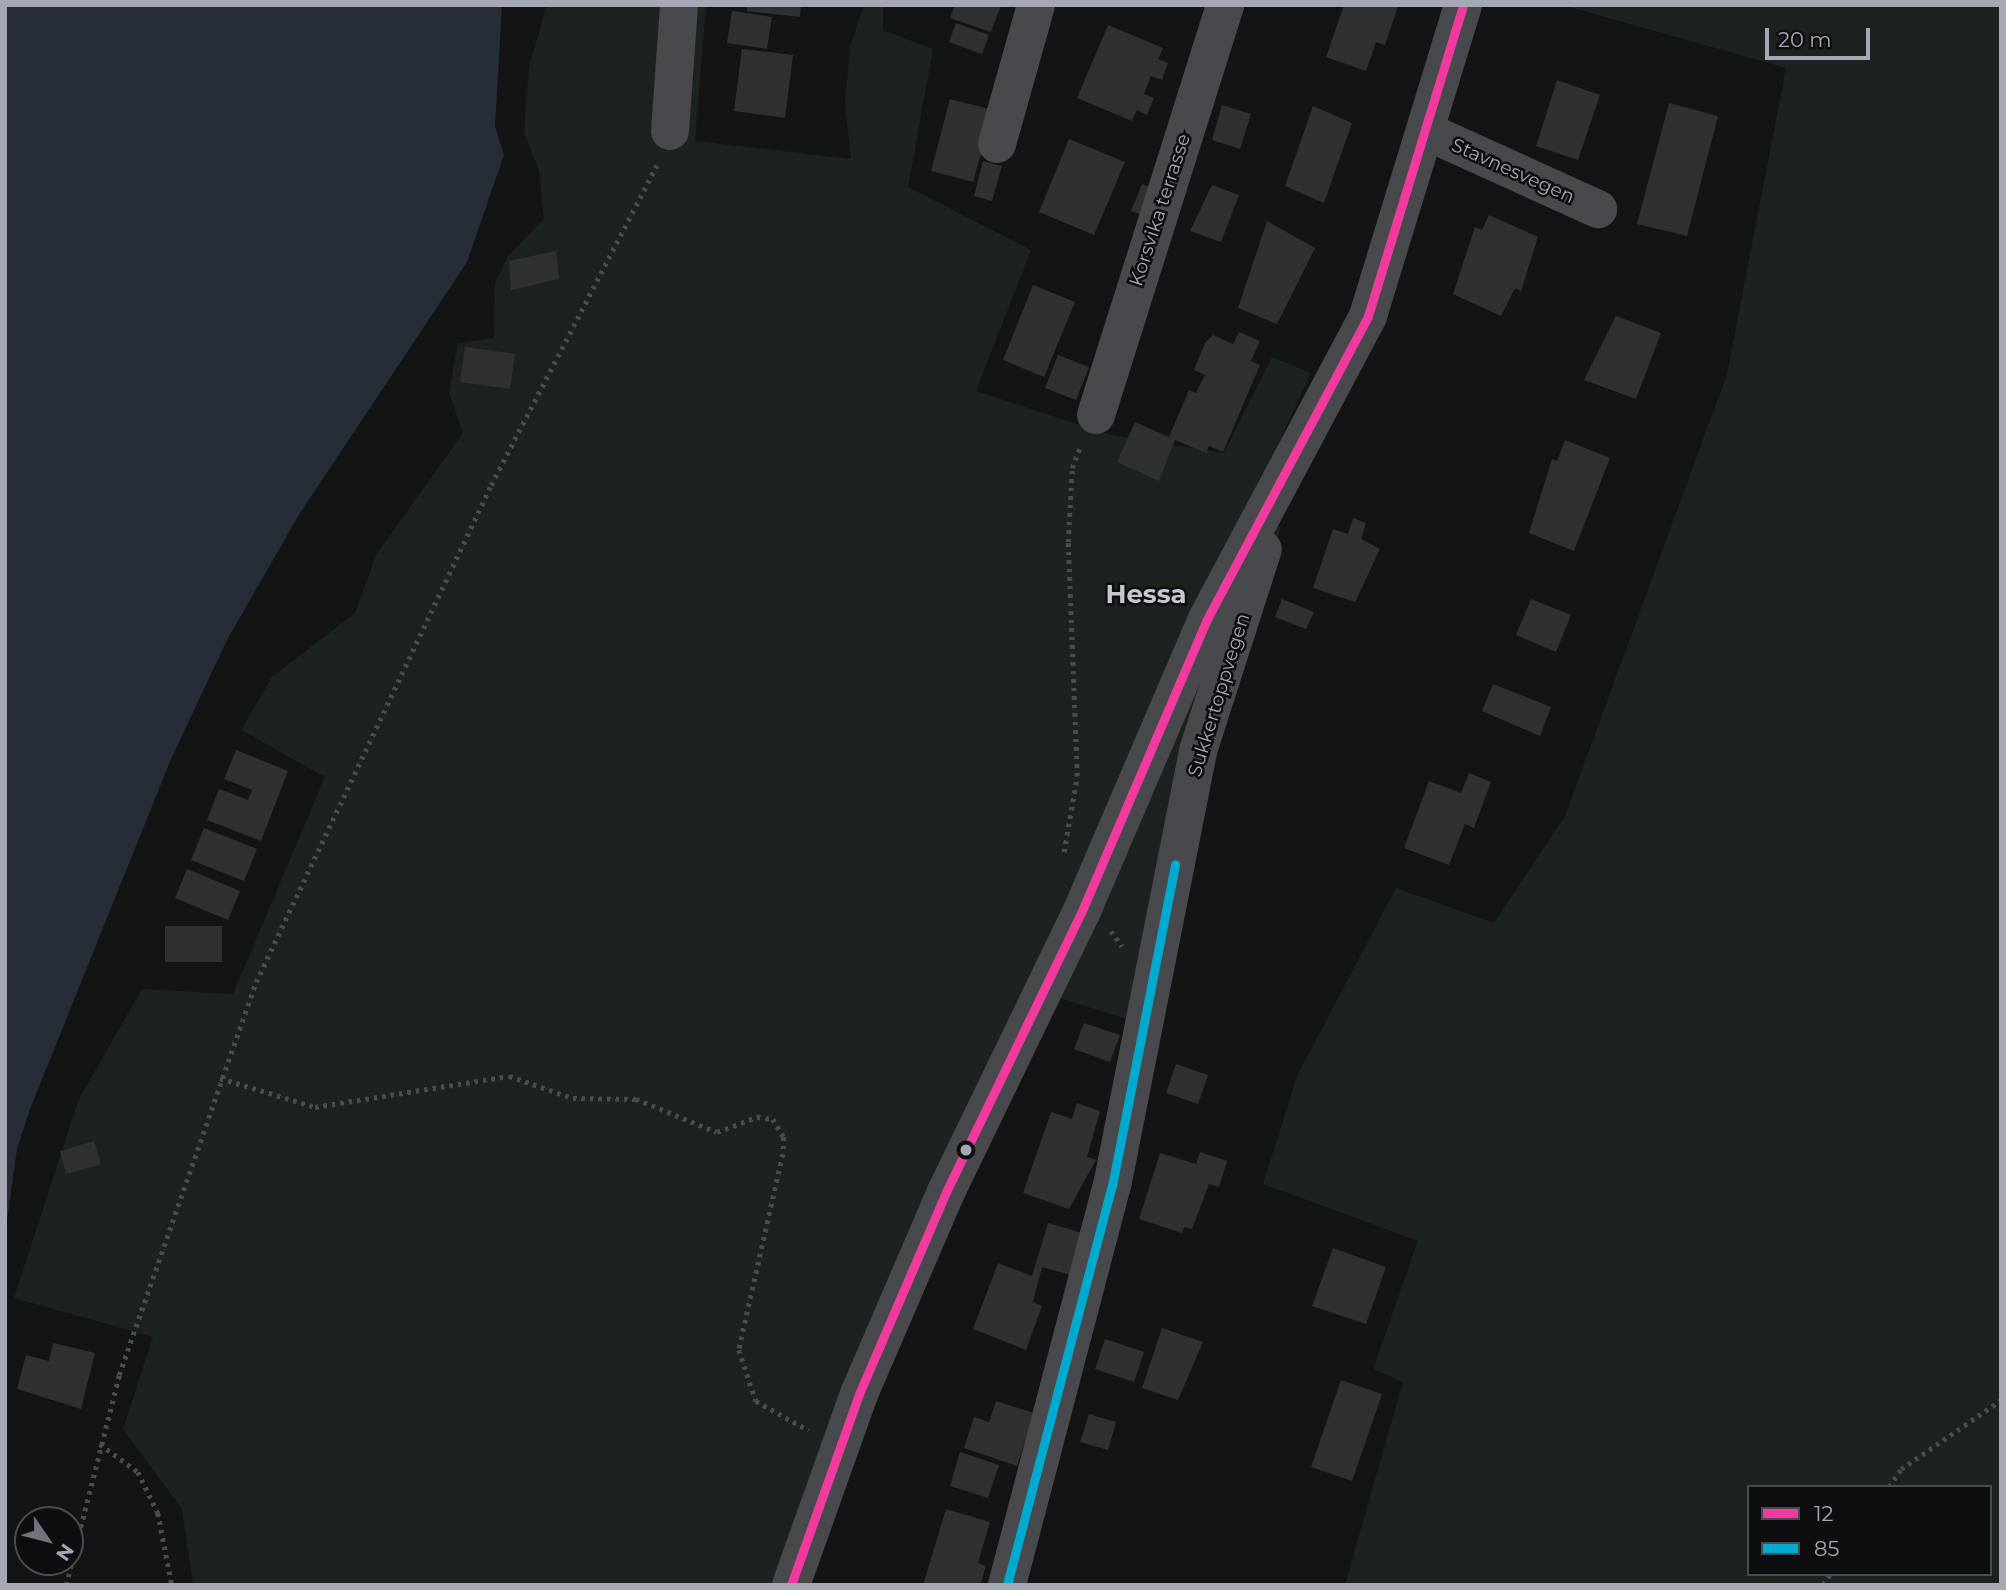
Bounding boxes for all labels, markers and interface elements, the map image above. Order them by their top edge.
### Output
scale bar [1768,14,1873,58]
text: 20 m [1778,27,1832,52]
street label: Korsvika terrasse [1125,131,1195,289]
street label: Stavnesvegen [1448,134,1578,208]
district label: Hessa [1105,579,1187,611]
street label: Sukkertoppvegen [1183,611,1255,779]
unlabelled marker [959,1143,973,1157]
legend [1747,1485,1992,1576]
text: 12 [1814,1501,1834,1526]
north arrow [14,1506,84,1576]
text: 85 [1814,1536,1839,1561]
text: N [51,1539,79,1565]

